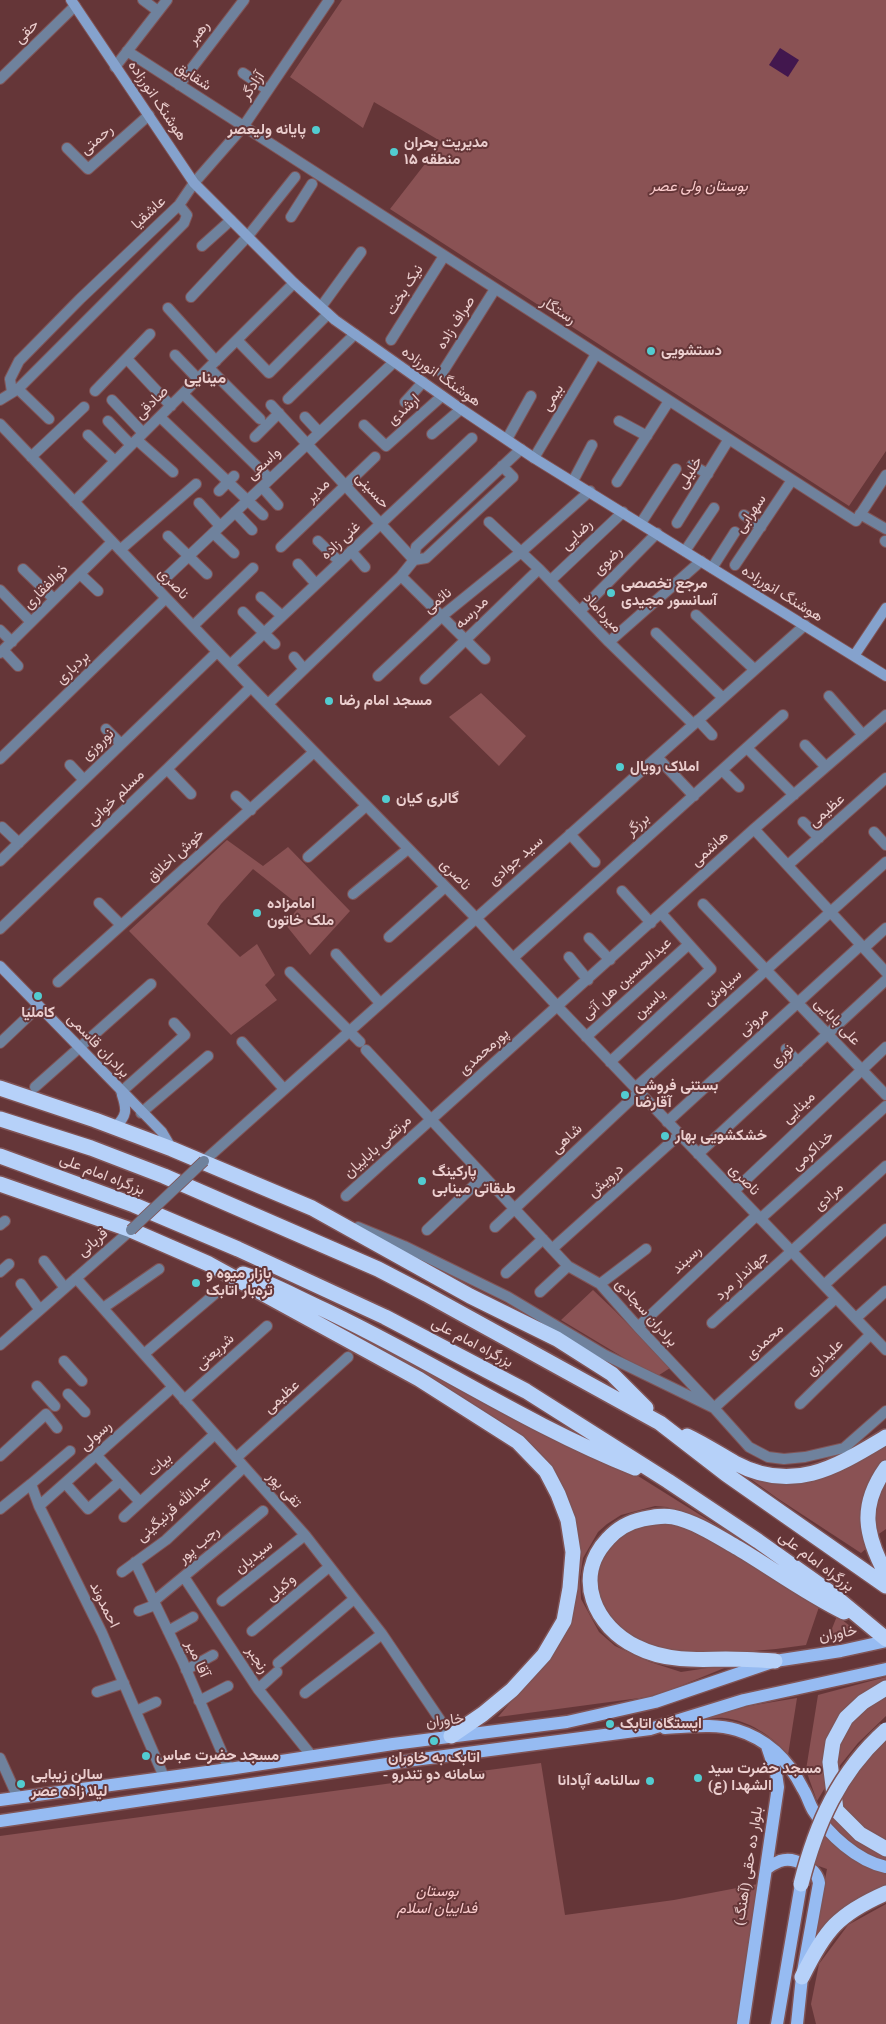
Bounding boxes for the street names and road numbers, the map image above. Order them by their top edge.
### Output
street label: حقی [11,16,43,48]
street label: رهبر [184,17,214,49]
street label: هوشنگ انورزاده [124,57,190,145]
street label: شقایق [172,59,214,95]
street label: آزادگر [237,68,269,104]
street label: رحمتی [77,121,117,159]
street label: عاشقیا [128,193,170,233]
street label: نیک بخت [382,261,428,319]
street label: صراف زاده [433,293,479,353]
street label: رستگار [537,293,579,329]
street label: هوشنگ انورزاده [398,343,484,411]
street label: بیمی [538,381,568,415]
street label: صادقی [131,382,173,424]
street label: ارشدی [384,391,424,429]
street label: واسعی [243,444,285,484]
street label: خلیلی [673,453,707,493]
street label: حسینی [351,469,393,513]
street label: مدیر [302,475,334,507]
street label: سهرابی [731,491,771,537]
street label: رضایی [557,516,597,554]
street label: غنی زاده [317,518,365,564]
street label: رضوی [590,543,626,579]
street label: ذوالفقاری [20,561,72,613]
street label: هوشنگ انورزاده [738,562,826,626]
street label: ناصری [154,564,192,604]
street label: نائمی [420,584,456,618]
street label: میرداماد [579,589,625,637]
street label: مدرسه [452,593,492,633]
street label: بردباری [52,648,94,688]
street label: نوروزی [78,725,118,765]
street label: مسلم خوانی [84,766,148,830]
street label: عظیمی [805,790,849,832]
street label: برزگر [622,810,654,840]
street label: خوش اخلاق [144,826,208,886]
street label: هاشمی [687,827,733,871]
street label: سید جوادی [485,832,547,890]
street label: ناصری [436,855,474,895]
street label: عبدالحسین هل آتی [578,934,676,1024]
street label: سیاوش [700,966,746,1010]
street label: یاسین [630,985,670,1023]
street label: علی بابایی [810,994,864,1050]
street label: مروتی [735,1004,773,1040]
street label: برادران قاسمی [63,1010,133,1082]
street label: پورمحمدی [455,1025,513,1079]
street label: نوری [766,1040,798,1072]
street label: مینایی [779,1088,819,1128]
street label: مرتضی باباییان [340,1112,416,1182]
street label: شاهی [548,1120,586,1158]
street label: خداکرمی [788,1127,838,1175]
street label: بزرگراه امام علی [57,1151,147,1199]
street label: درویش [584,1160,628,1202]
street label: ناصری [725,1160,763,1200]
street label: مرادی [810,1179,848,1215]
street label: قربانی [74,1225,112,1261]
street label: رسبند [668,1242,706,1278]
street label: جهاندار مرد [712,1247,772,1305]
street label: برادران سجادی [611,1275,681,1351]
street label: بزرگراه امام علی [428,1314,516,1372]
street label: محمدی [742,1320,788,1364]
street label: شریعتی [192,1330,238,1374]
street label: علیداری [802,1336,848,1380]
street label: عظیمی [260,1376,304,1418]
street label: رسولی [76,1417,116,1455]
street label: بیات [144,1449,176,1481]
street label: تقی پور [263,1468,305,1512]
street label: عبدالله قرنیگینی [133,1472,215,1546]
street label: رجب پور [174,1522,224,1568]
street label: بزرگراه امام علی [775,1528,857,1596]
street label: سیدیان [231,1536,277,1578]
street label: وکیلی [262,1570,300,1606]
street label: احمدوند [85,1579,123,1631]
street label: خاوران [818,1622,858,1646]
street label: آقا میر [181,1638,213,1680]
street label: رنجبر [241,1643,273,1677]
street label: خاوران [425,1710,465,1732]
street label: بلوار ده حقی (آهنگ) [731,1805,767,1927]

